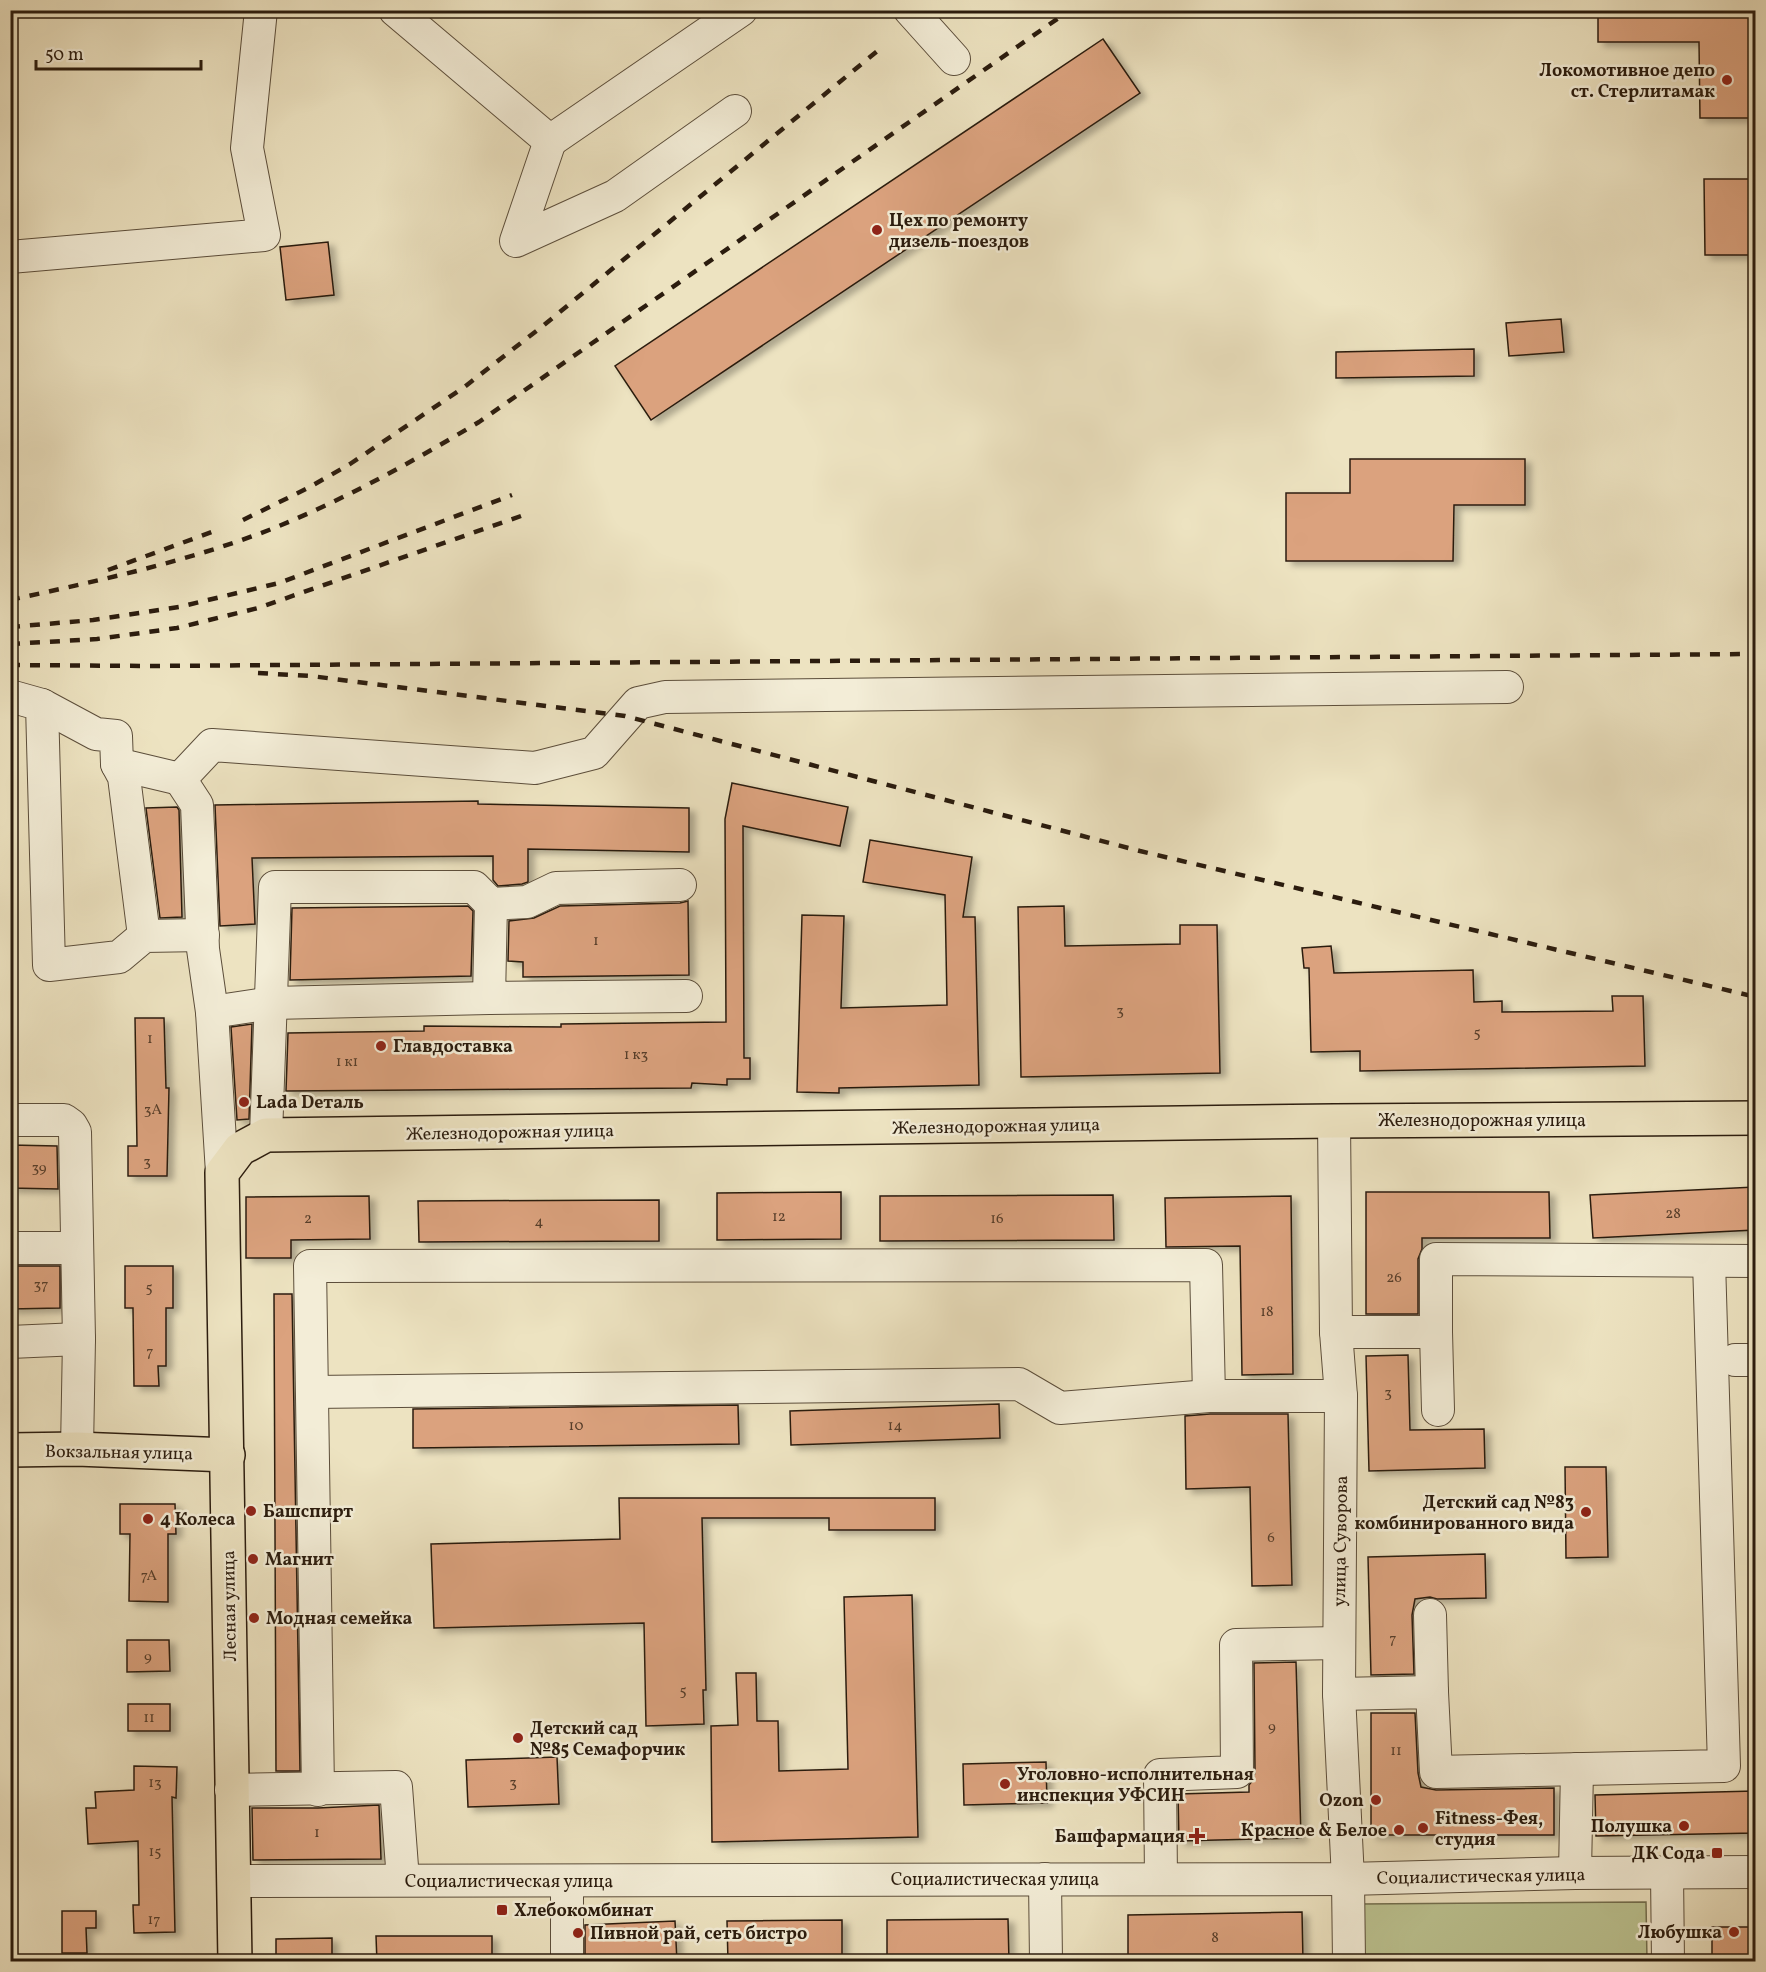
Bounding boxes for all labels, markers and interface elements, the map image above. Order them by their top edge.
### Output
scale bar [36,33,201,71]
text: 50 m [45,43,84,68]
place label: Локомотивное депо ст. Стерлитамак [1539,59,1715,105]
marker: Локомотивное депо ст. Стерлитамак [1720,73,1734,87]
place label: Цех по ремонту дизель-поездов [889,209,1029,255]
marker: Цех по ремонту дизель-поездов [870,223,884,237]
house number: 1 [593,931,599,952]
house number: 3 [1116,1001,1124,1022]
house number: 5 [1473,1023,1481,1044]
house number: 1 [147,1029,153,1050]
place label: Главдоставка [393,1035,513,1060]
marker: Главдоставка [374,1039,388,1053]
house number: 1 к3 [624,1045,648,1066]
house number: 1 к1 [336,1052,358,1073]
place label: Lada Dеталь [256,1091,364,1116]
marker: Lada Dеталь [237,1095,251,1109]
house number: 3А [144,1100,163,1121]
street label: Железнодорожная улица [1378,1109,1586,1134]
street label: Железнодорожная улица [892,1113,1100,1142]
street label: Железнодорожная улица [406,1119,614,1148]
house number: 3 [143,1152,151,1173]
house number: 39 [31,1158,47,1179]
house number: 28 [1665,1204,1681,1225]
house number: 12 [772,1207,786,1228]
house number: 2 [304,1209,312,1230]
house number: 16 [990,1209,1004,1230]
house number: 4 [535,1212,544,1233]
house number: 26 [1386,1268,1402,1289]
house number: 37 [34,1275,48,1296]
house number: 5 [145,1278,153,1299]
house number: 18 [1260,1302,1274,1323]
house number: 7 [146,1342,154,1363]
house number: 3 [1384,1383,1392,1404]
house number: 10 [569,1416,583,1437]
house number: 14 [888,1416,902,1437]
street label: Вокзальная улица [45,1440,193,1467]
street label: улица Суворова [1328,1475,1355,1607]
place label: Детский сад №83 комбинированного вида [1355,1491,1574,1537]
place label: Башспирт [263,1500,353,1525]
marker: Башспирт [244,1504,258,1518]
marker: Детский сад №83 комбинированного вида [1579,1505,1593,1519]
place label: 4 Колеса [160,1508,235,1533]
marker: 4 Колеса [141,1512,155,1526]
house number: 6 [1267,1528,1275,1549]
place label: Магнит [265,1548,334,1573]
street label: Лесная улица [217,1550,244,1662]
marker: Магнит [246,1552,260,1566]
house number: 7А [141,1566,158,1587]
place label: Модная семейка [266,1607,412,1632]
marker: Модная семейка [247,1611,261,1625]
house number: 7 [1389,1629,1397,1650]
house number: 9 [144,1647,152,1668]
house number: 5 [679,1681,687,1702]
house number: 11 [143,1708,155,1729]
place label: Детский сад №85 Семафорчик [530,1717,686,1763]
house number: 9 [1268,1717,1276,1738]
marker: Детский сад №85 Семафорчик [511,1731,525,1745]
house number: 11 [1390,1741,1402,1762]
place label: Уголовно-исполнительная инспекция УФСИН [1017,1763,1254,1809]
house number: 13 [148,1773,162,1794]
house number: 3 [509,1773,517,1794]
marker: Уголовно-исполнительная инспекция УФСИН [998,1777,1012,1791]
place label: Ozon [1319,1789,1364,1814]
marker: Ozon [1369,1793,1383,1807]
place label: Fitness-Фея, студия [1435,1807,1543,1853]
place label: Полушка [1591,1815,1672,1840]
place label: Красное & Белое [1241,1819,1387,1844]
marker: Полушка [1677,1819,1691,1833]
marker: Fitness-Фея, студия [1416,1821,1430,1835]
house number: 1 [314,1823,320,1844]
marker: Красное & Белое [1392,1823,1406,1837]
place label: Башфармация [1055,1825,1185,1850]
marker: Башфармация [1190,1829,1204,1843]
house number: 15 [148,1842,162,1863]
place label: ДК Сода [1632,1842,1705,1867]
marker: ДК Сода [1710,1846,1724,1860]
street label: Социалистическая улица [1376,1863,1586,1892]
street label: Социалистическая улица [891,1868,1099,1893]
street label: Социалистическая улица [405,1870,613,1895]
place label: Хлебокомбинат [514,1899,653,1924]
marker: Хлебокомбинат [495,1903,509,1917]
house number: 17 [147,1910,161,1931]
place label: Любушка [1638,1921,1722,1946]
place label: Пивной рай, сеть бистро [590,1922,807,1947]
marker: Любушка [1727,1925,1741,1939]
marker: Пивной рай, сеть бистро [571,1926,585,1940]
house number: 8 [1211,1928,1219,1949]

